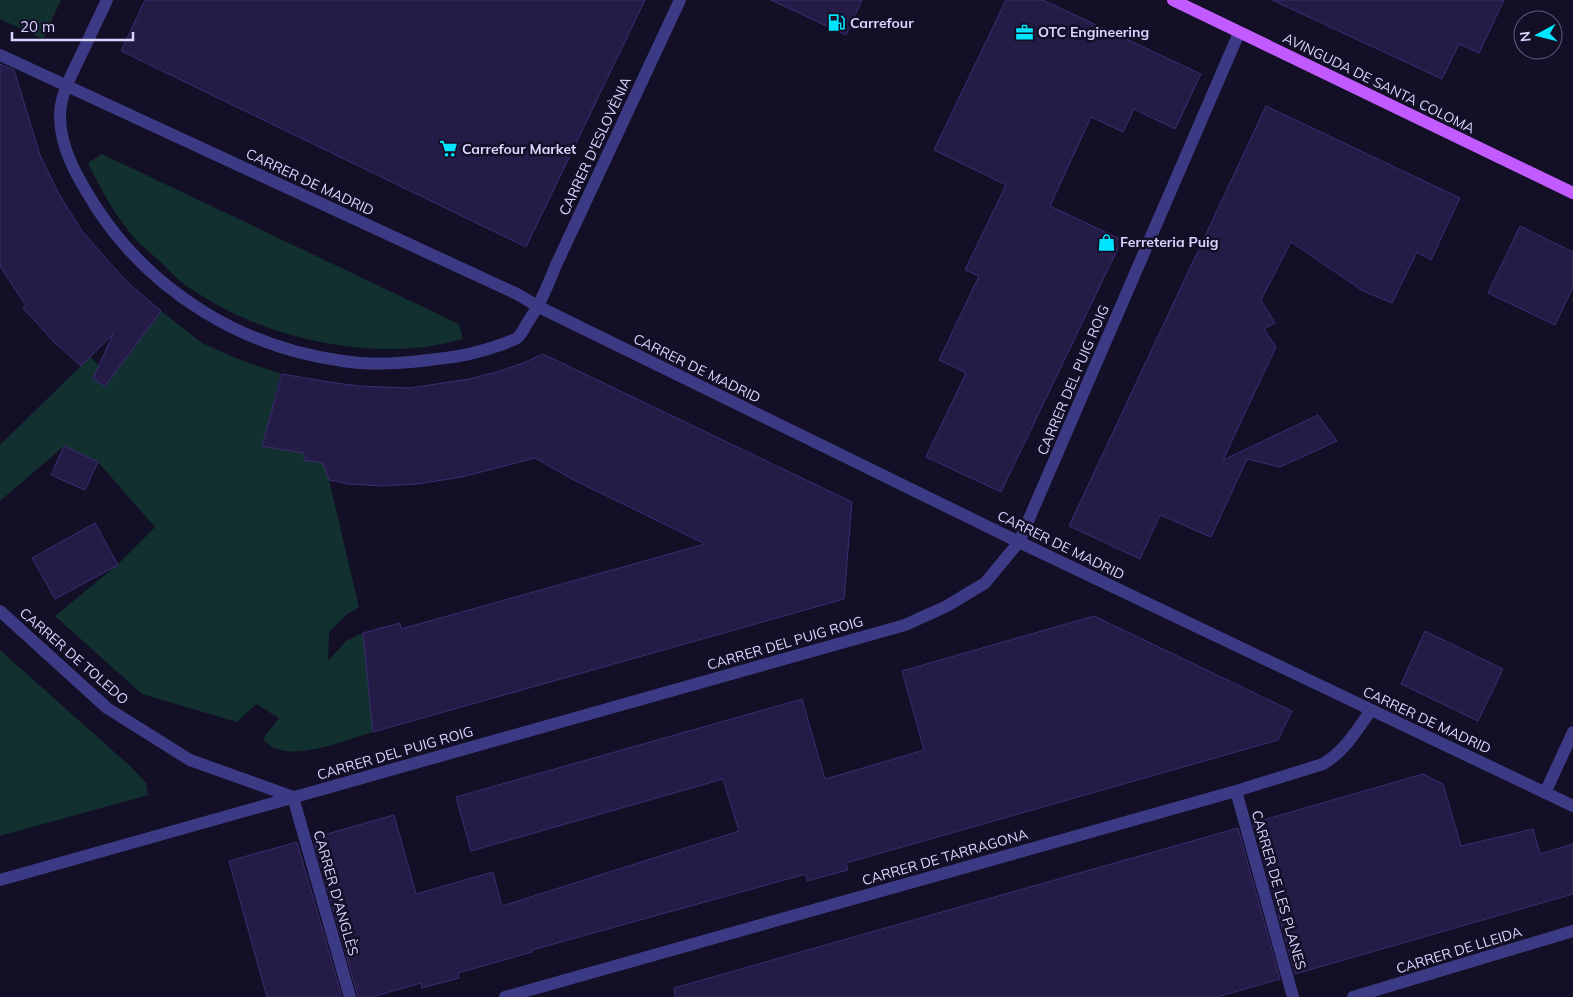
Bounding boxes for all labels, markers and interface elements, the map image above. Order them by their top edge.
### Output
scale bar [12,10,134,42]
north arrow [1513,10,1563,60]
fuel station icon: Carrefour [826,13,846,33]
place label: Carrefour [850,14,914,32]
text: 20 m [20,17,55,36]
office icon: OTC Engineering [1014,22,1034,42]
place label: OTC Engineering [1038,23,1149,41]
street label: AVINGUDA DE SANTA COLOMA [1280,29,1479,138]
text: N [1516,30,1535,43]
street label: CARRER D'ESLOVÈNIA [555,73,635,218]
supermarket icon: Carrefour Market [438,139,458,159]
place label: Carrefour Market [462,140,577,158]
street label: CARRER DE MADRID [243,144,377,220]
shop icon: Ferreteria Puig [1096,232,1116,252]
place label: Ferreteria Puig [1120,233,1218,251]
street label: CARRER DEL PUIG ROIG [1033,302,1113,458]
street label: CARRER DE MADRID [630,329,764,407]
street label: CARRER DE MADRID [994,506,1128,584]
street label: CARRER DE TOLEDO [16,604,132,708]
street label: CARRER DEL PUIG ROIG [705,612,865,674]
street label: CARRER DE MADRID [1360,682,1494,758]
street label: CARRER DEL PUIG ROIG [315,722,475,784]
street label: CARRER DE LES PLANES [1248,808,1310,972]
street label: CARRER DE TARRAGONA [860,824,1031,889]
street label: CARRER D'ANGLÈS [309,828,363,958]
street label: CARRER DE LLEIDA [1394,922,1525,978]

